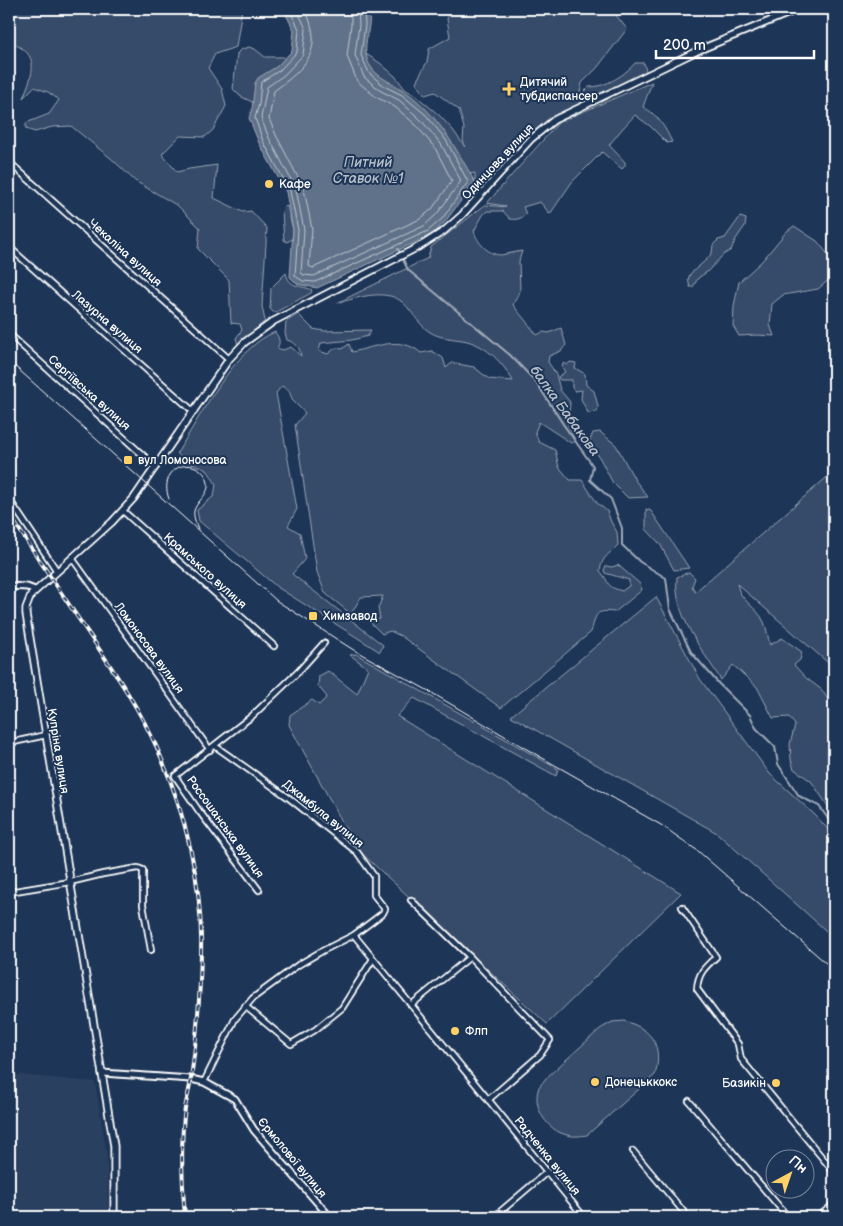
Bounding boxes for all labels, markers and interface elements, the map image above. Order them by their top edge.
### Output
scale bar [656,28,813,60]
text: 200 m [663,36,706,55]
place label: Дитячий тубдиспансер [520,75,598,104]
marker: Дитячий тубдиспансер [502,82,516,96]
street label: Одинцова вулиця [459,121,537,203]
water label: Питний Ставок №1 [333,154,404,187]
place label: Кафе [279,177,311,192]
marker: Кафе [263,178,275,190]
street label: Чекаліна вулиця [85,216,165,290]
street label: Лазурна вулиця [68,286,146,357]
street label: Сергіївська вулиця [45,352,134,434]
water label: балка Бабакова [526,362,604,460]
place label: вул Ломоносова [138,453,227,468]
marker: вул Ломоносова [122,454,134,466]
street label: Крамського вулиця [160,530,250,613]
street label: Ломоносова вулиця [110,599,187,697]
place label: Химзавод [323,609,378,624]
marker: Химзавод [307,610,319,622]
street label: Купріна вулиця [44,707,72,795]
street label: Россошанська вулиця [183,773,267,881]
street label: Джамбула вулиця [279,777,367,851]
place label: Флп [465,1024,488,1039]
marker: Флп [449,1025,461,1037]
place label: Донецьккокс [605,1075,677,1090]
marker: Донецьккокс [589,1076,601,1088]
place label: Базикін [722,1076,766,1091]
marker: Базикін [770,1077,782,1089]
street label: Радченка вулиця [511,1114,584,1199]
street label: Єрмолової вулиця [254,1115,330,1201]
north arrow [766,1148,816,1198]
text: Пн [785,1152,811,1177]

